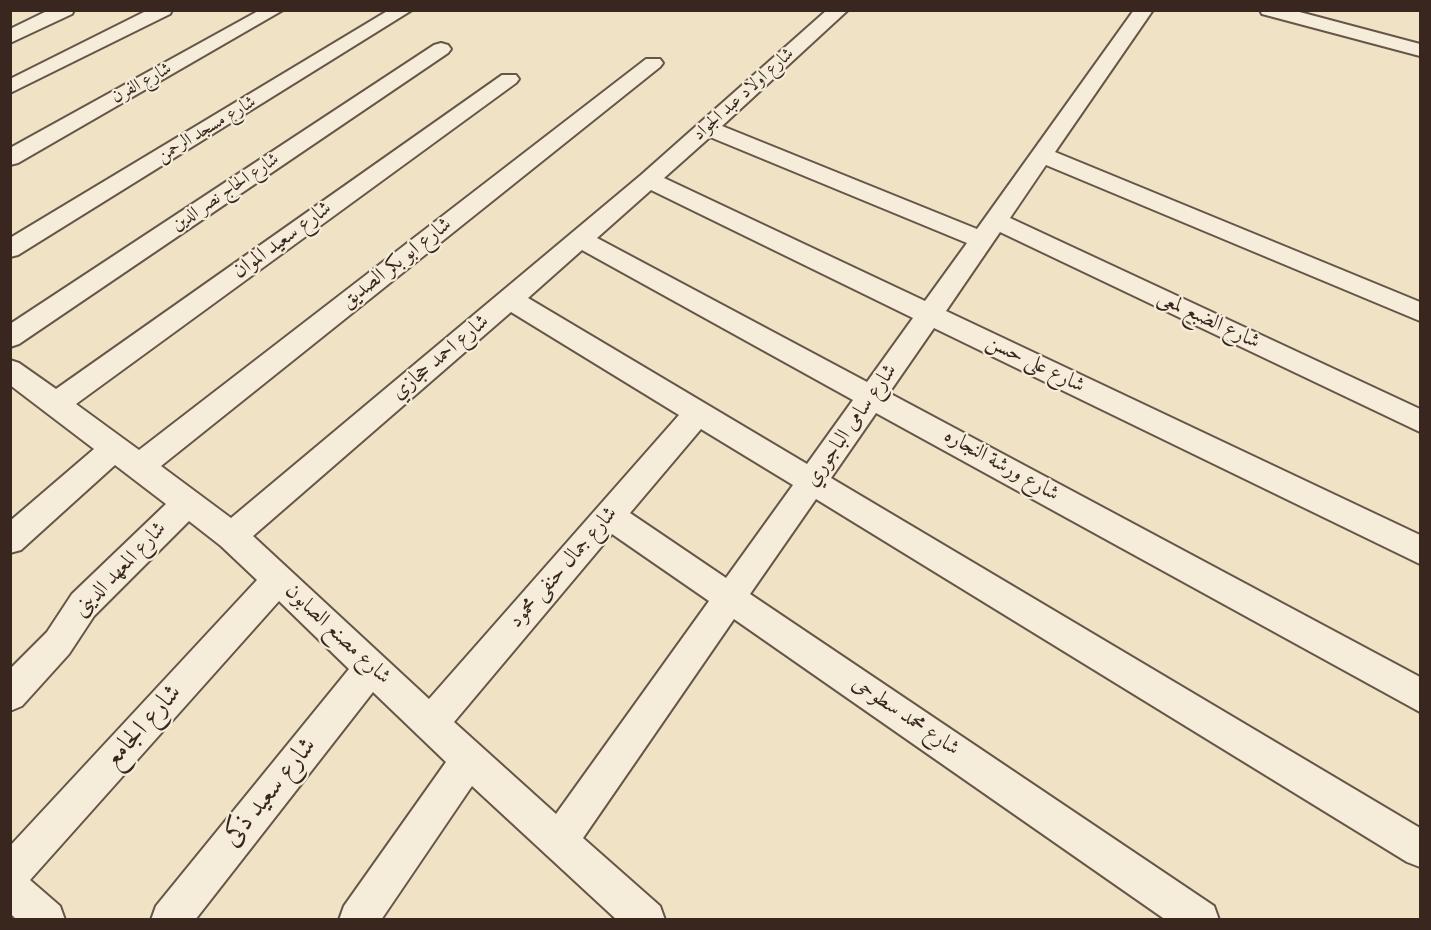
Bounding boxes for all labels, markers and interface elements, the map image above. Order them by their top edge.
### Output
street label: شارع اولاد عبد الجواد [689,44,799,146]
street label: شارع الفرن [108,59,176,109]
street label: شارع مسجد الرحمن [154,92,260,168]
street label: شارع الحاج نصر الدين [168,149,284,237]
street label: شارع سعيد الموان [229,197,337,285]
street label: شارع ابو بكر الصديق [336,213,458,315]
street label: شارع الضبع لمعى [1153,286,1263,356]
street label: شارع احمد حجازي [387,310,495,406]
street label: شارع على حسن [982,330,1088,400]
street label: شارع سامى الباجوري [800,360,904,492]
street label: شارع ورشة النجاره [939,424,1063,508]
street label: شارع جمال حنفى محمود [504,502,624,634]
street label: شارع المعهد الدينى [69,517,173,623]
street label: شارع مصنع الصابون [279,579,395,691]
street label: شارع محمد سطوحى [846,672,964,762]
street label: شارع الجامع [98,679,190,775]
street label: شارع سعيد ذكى [218,732,324,854]

